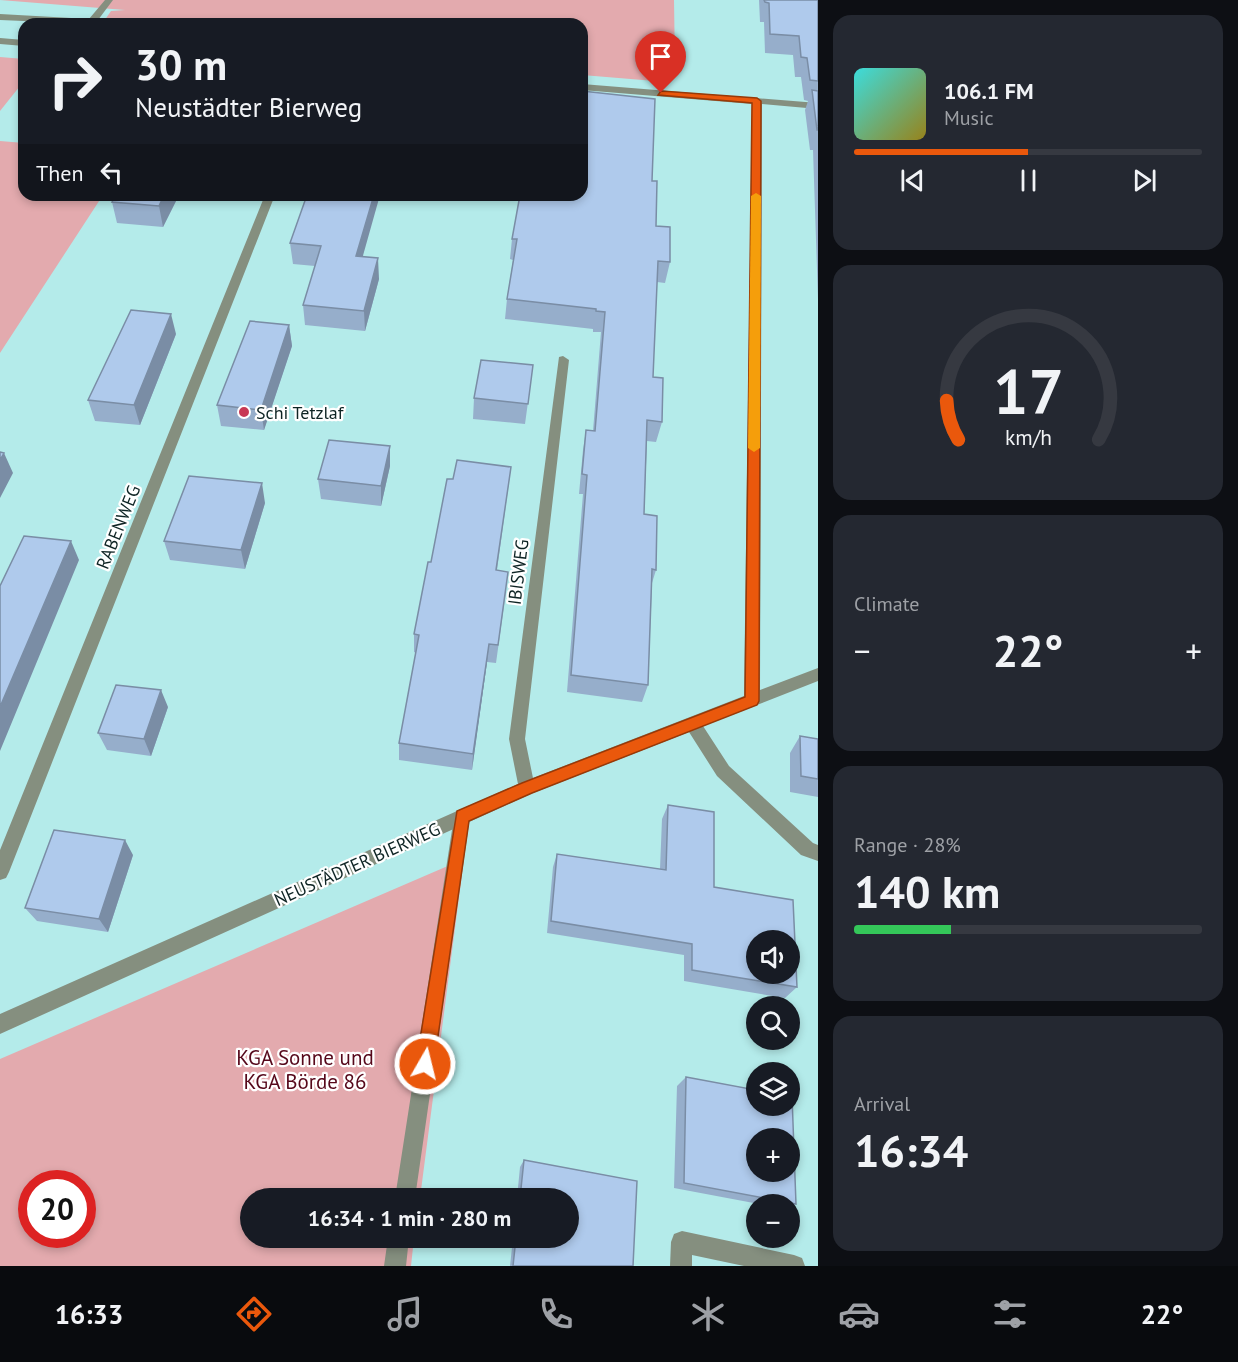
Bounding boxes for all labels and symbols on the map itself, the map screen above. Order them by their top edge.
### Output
pin [635,31,686,93]
place label: Schi Tetzlaf [256,401,345,424]
marker: Schi Tetzlaf [237,405,251,419]
street label: RABENWEG [91,482,145,572]
street label: IBISWEG [503,538,533,606]
street label: NEUSTÄDTER BIERWEG [270,817,444,911]
position arrow [393,1032,457,1096]
park label: KGA Sonne und KGA Börde 86 [236,1044,374,1095]
speed limit sign: 20 [18,1170,96,1248]

